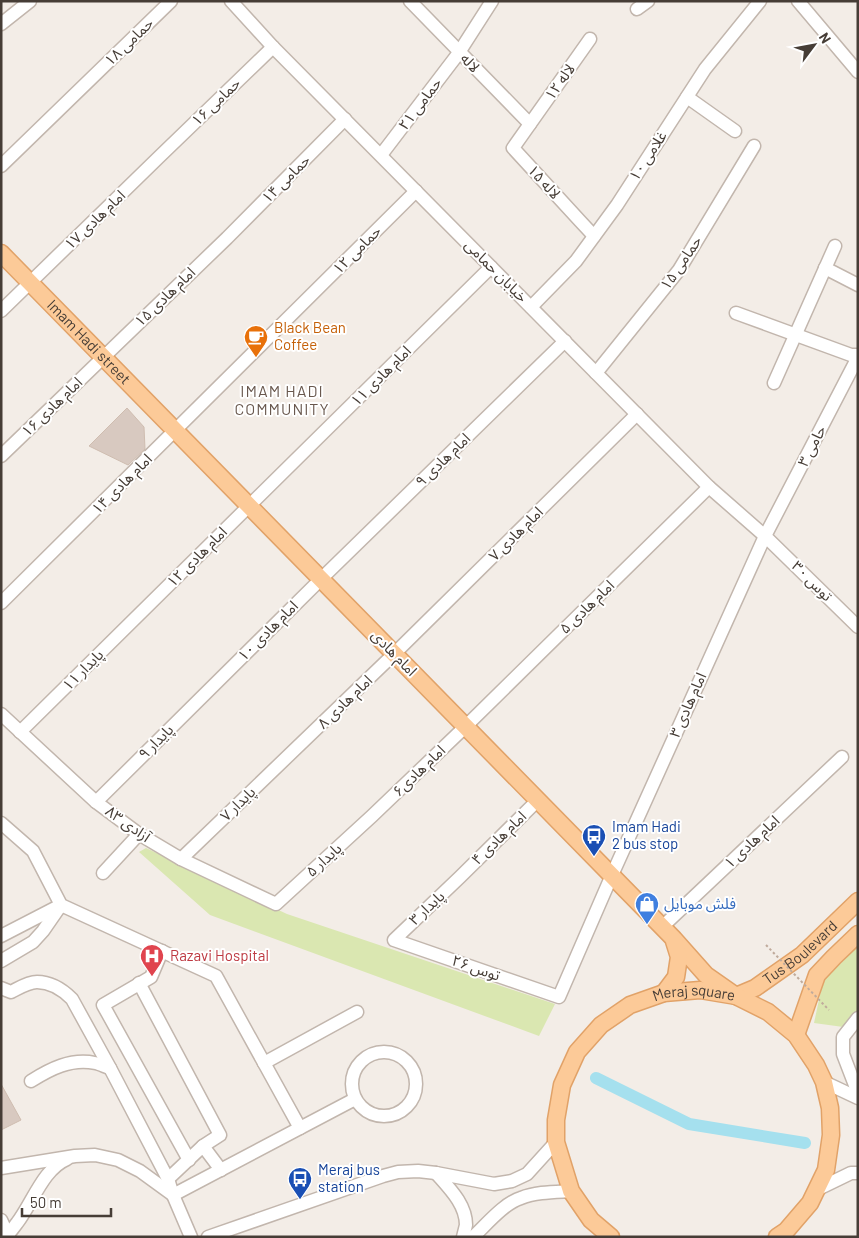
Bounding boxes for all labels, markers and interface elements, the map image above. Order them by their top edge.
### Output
street label: حمامی ۱۸ [100,14,157,70]
north arrow [789,20,839,70]
text: N [816,29,835,46]
street label: لاله [457,49,484,76]
street label: لاله ۱۲ [540,60,578,103]
street label: حمامی ۱۶ [187,74,244,130]
street label: حمامی ۲۱ [394,74,446,134]
street label: غلامی ۱۰ [624,127,671,184]
street label: حمامی ۱۴ [257,150,314,207]
street label: لاله ۱۵ [525,160,565,202]
street label: امام هادی ۱۷ [60,186,131,255]
street label: حمامی ۱۲ [328,221,385,278]
street label: حمامی ۱۵ [656,232,706,293]
street label: خیابان حمامی [461,235,532,306]
street label: امام هادی ۱۵ [130,263,201,332]
street label: Imam Hadi street [44,295,135,388]
place label: Black Bean Coffee [274,318,346,353]
cafe icon: Black Bean Coffee [243,324,269,358]
street label: امام هادی ۱۱ [346,341,416,411]
street label: امام هادی ۱۶ [17,373,88,442]
district label: IMAM HADI COMMUNITY [234,381,330,418]
street label: حامی ۳ [793,422,830,470]
street label: امام هادی ۹ [411,429,476,492]
street label: امام هادی ۱۴ [87,449,157,519]
street label: امام هادی ۷ [484,502,548,566]
street label: امام هادی ۱۲ [162,522,232,592]
street label: توس ۳۰ [788,556,837,605]
street label: امام هادی ۵ [555,576,620,639]
street label: امام هادی ۱۰ [233,596,303,666]
street label: امام هادی [366,625,421,681]
street label: پایدار ۱۱ [58,645,108,695]
street label: امام هادی ۳ [665,669,712,741]
street label: امام هادی ۸ [313,671,378,734]
street label: پایدار ۹ [134,720,178,764]
street label: امام هادی۶ [388,741,450,802]
street label: پایدار ۷ [216,782,260,826]
street label: آزادی ۸۳ [102,801,155,846]
street label: امام هادی ۴ [467,807,532,870]
street label: امام هادی ۱ [720,811,785,874]
place label: Imam Hadi 2 bus stop [612,817,681,852]
bus stop icon: Imam Hadi 2 bus stop [581,823,607,857]
street label: پایدار ۵ [302,839,346,882]
street label: پایدار ۳ [405,886,449,930]
shop icon: فلش موبایل [634,891,660,925]
place label: فلش موبایل [664,894,736,913]
street label: Tus Boulevard [759,916,840,988]
hospital icon: Razavi Hospital [139,943,165,977]
place label: Razavi Hospital [170,946,269,964]
street label: توس ۲۶ [449,950,503,985]
street label: Meraj square [650,980,737,1004]
place label: Meraj bus station [318,1160,380,1195]
bus stop icon: Meraj bus station [287,1166,313,1200]
scale bar [22,1186,111,1218]
text: 50 m [30,1193,62,1211]

